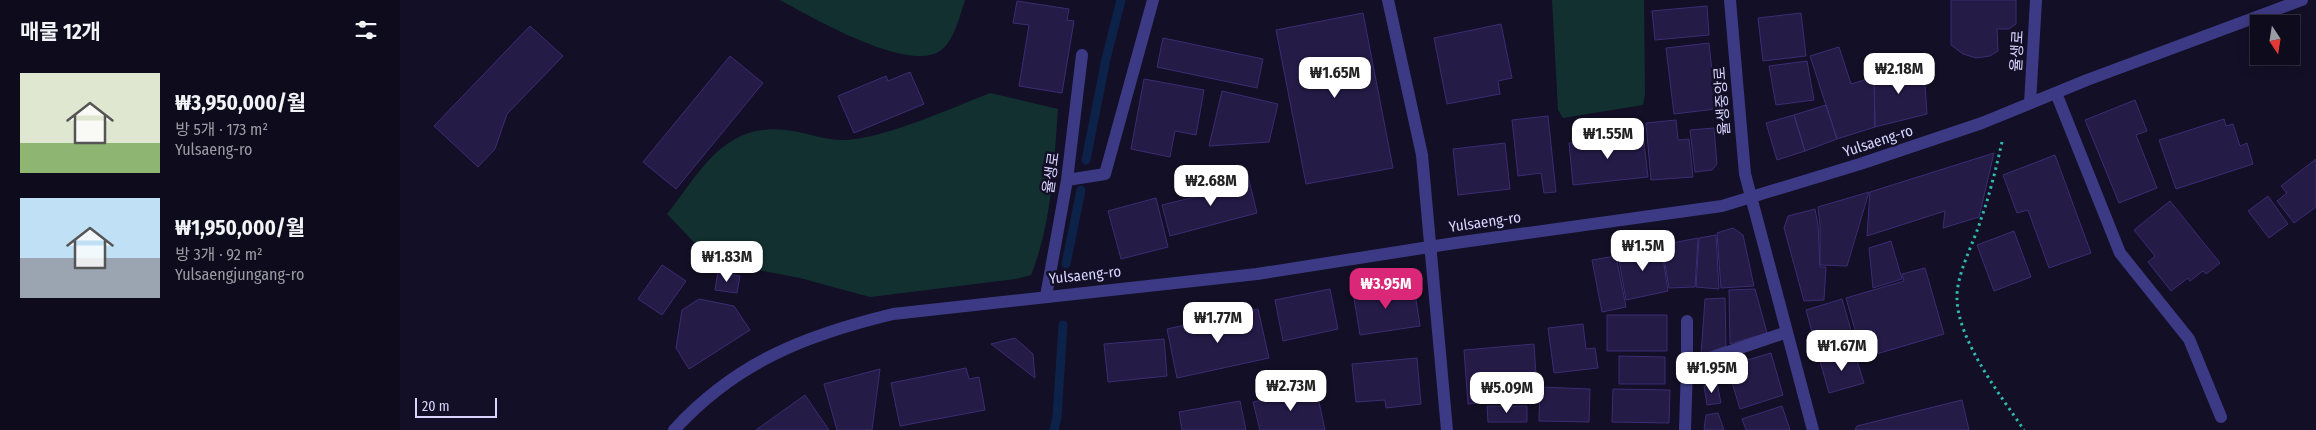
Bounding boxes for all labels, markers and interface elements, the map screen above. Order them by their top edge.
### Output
north arrow [2250,15,2300,65]
map controls [2250,15,2300,65]
icon: filters [352,16,380,44]
text: 매물 12개 [20,19,101,45]
street label: 율생로 [2007,30,2027,72]
pin: ₩2.18M [1858,52,1940,95]
pin: ₩1.65M [1294,56,1376,99]
text: ₩2.18M [1875,59,1923,78]
text: ₩1.65M [1310,63,1360,82]
street label: 율생중앙로 [1711,66,1733,136]
text: ₩3,950,000/월 [175,90,306,116]
icon: home [60,93,120,153]
pin: ₩1.55M [1567,118,1649,160]
text: 방 5개 · 173 m² [175,120,268,139]
street label: Yulsaeng-ro [1841,121,1915,161]
text: ₩1.55M [1583,124,1633,143]
text: Yulsaeng-ro [175,140,253,159]
street label: 율생로 [1039,151,1063,195]
pin: ₩2.68M [1170,164,1252,207]
text: ₩2.68M [1185,171,1237,190]
street label: Yulsaeng-ro [1448,208,1522,236]
text: ₩1,950,000/월 [175,215,305,241]
icon: home [60,218,120,278]
pin: ₩1.5M [1608,230,1678,272]
text: ₩1.5M [1622,236,1664,255]
pin: ₩1.83M [686,240,768,283]
text: 방 3개 · 92 m² [175,245,263,264]
text: ₩1.83M [702,247,752,266]
street label: Yulsaeng-ro [1048,262,1122,288]
text: Yulsaengjungang-ro [175,265,304,284]
pin: ₩3.95M [1345,268,1427,310]
text: ₩3.95M [1361,274,1411,293]
pin: ₩1.77M [1177,302,1259,344]
text: ₩1.77M [1194,308,1242,327]
pin: ₩1.67M [1801,330,1883,372]
text: ₩1.67M [1817,336,1867,355]
pin: ₩1.95M [1671,352,1753,394]
text: ₩1.95M [1687,358,1737,377]
pin: ₩2.73M [1250,370,1332,412]
pin: ₩5.09M [1466,372,1548,414]
text: ₩2.73M [1266,376,1316,395]
text: ₩5.09M [1481,378,1533,397]
scale bar [415,395,498,418]
text: 20 m [422,398,450,415]

